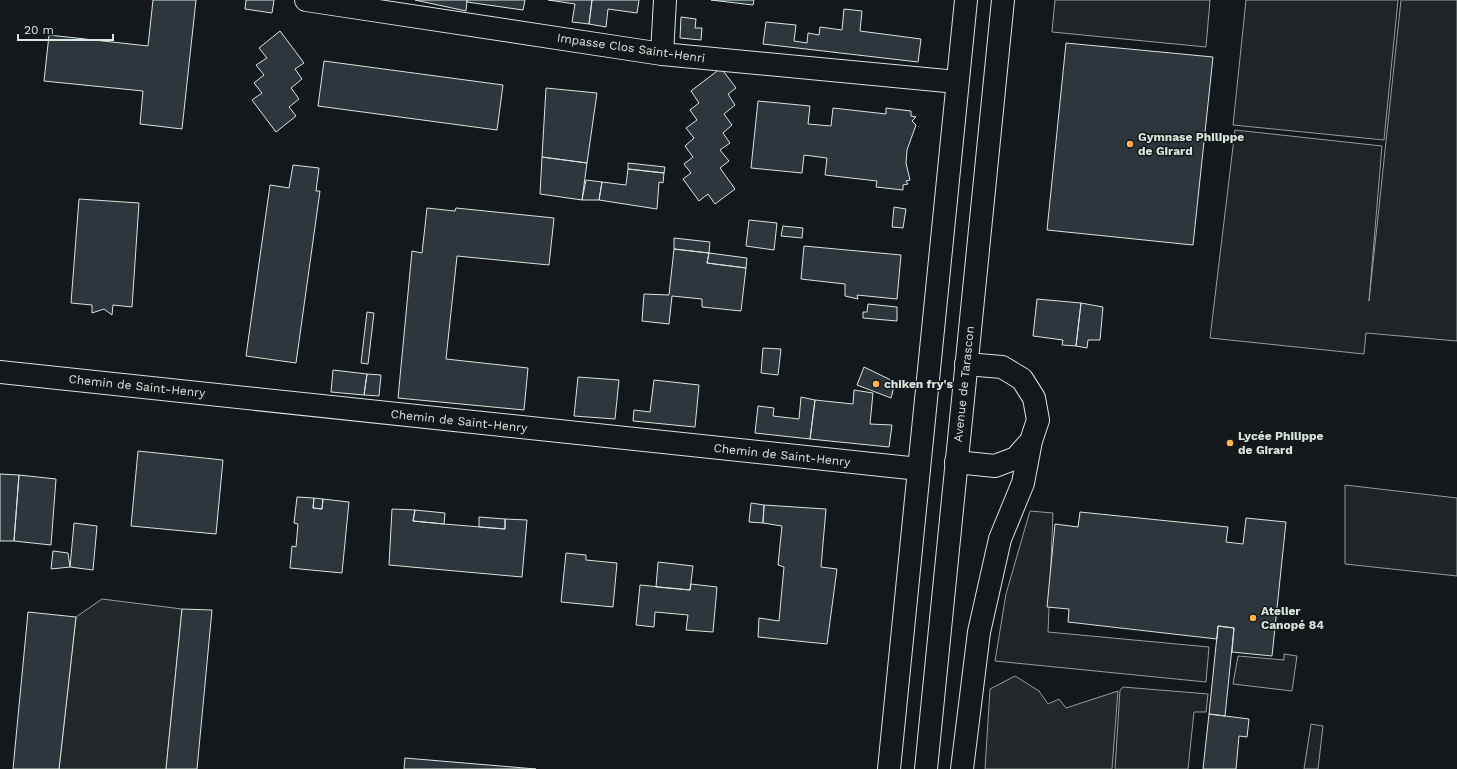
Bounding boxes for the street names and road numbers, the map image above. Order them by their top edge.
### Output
street label: Impasse Clos Saint-Henri [556,31,706,65]
street label: Avenue de Tarascon [951,325,977,443]
street label: Chemin de Saint-Henry [68,372,207,400]
street label: Chemin de Saint-Henry [390,407,529,435]
street label: Chemin de Saint-Henry [713,441,852,469]

